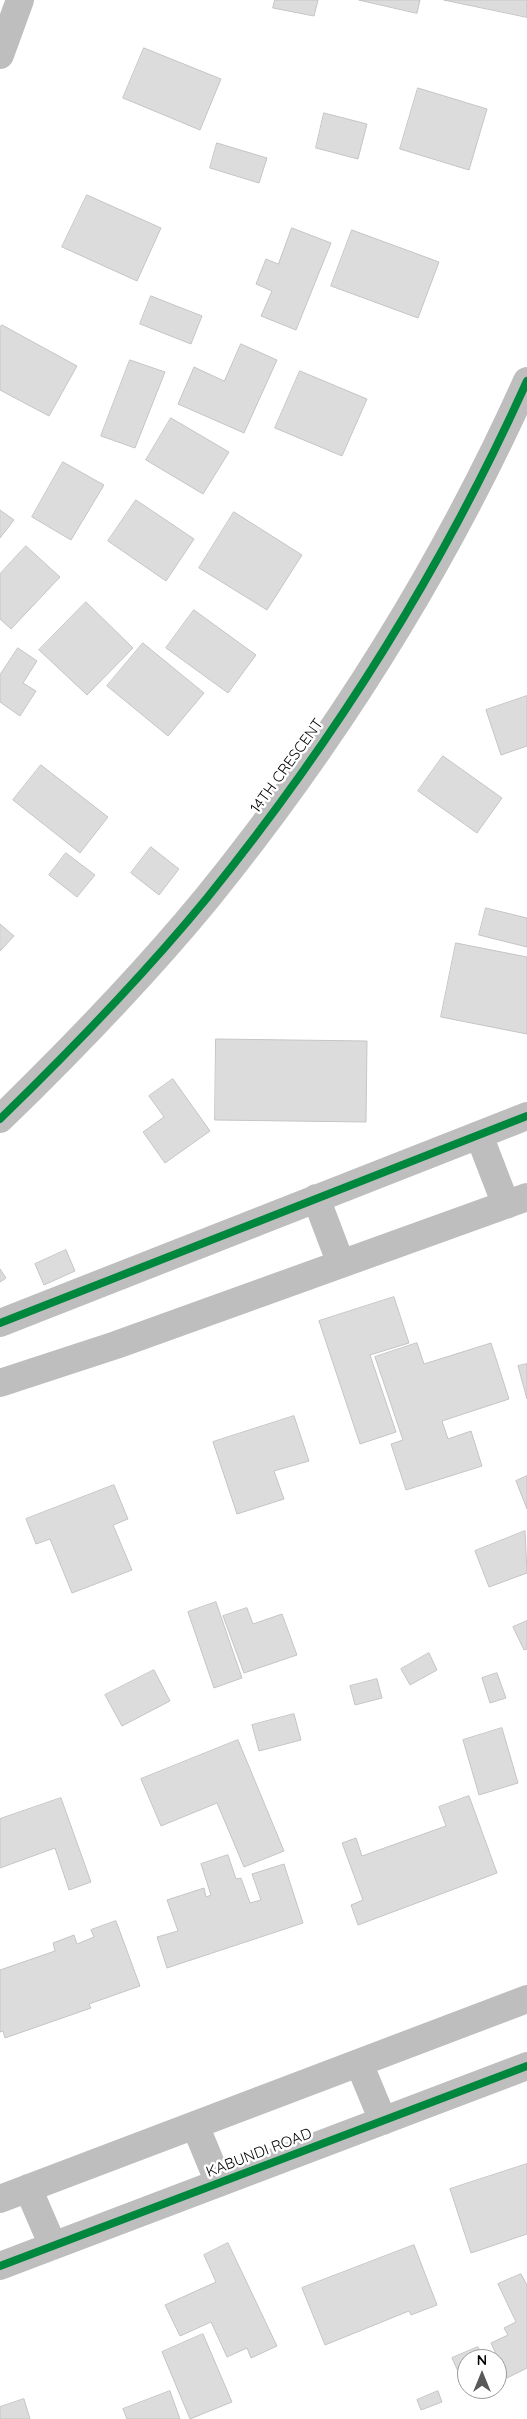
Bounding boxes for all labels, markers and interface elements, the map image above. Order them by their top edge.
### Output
street label: 14TH CRESCENT [247,715,327,817]
street label: KABUNDI ROAD [204,2125,314,2181]
north arrow [457,2349,507,2399]
text: N [477,2351,487,2369]

